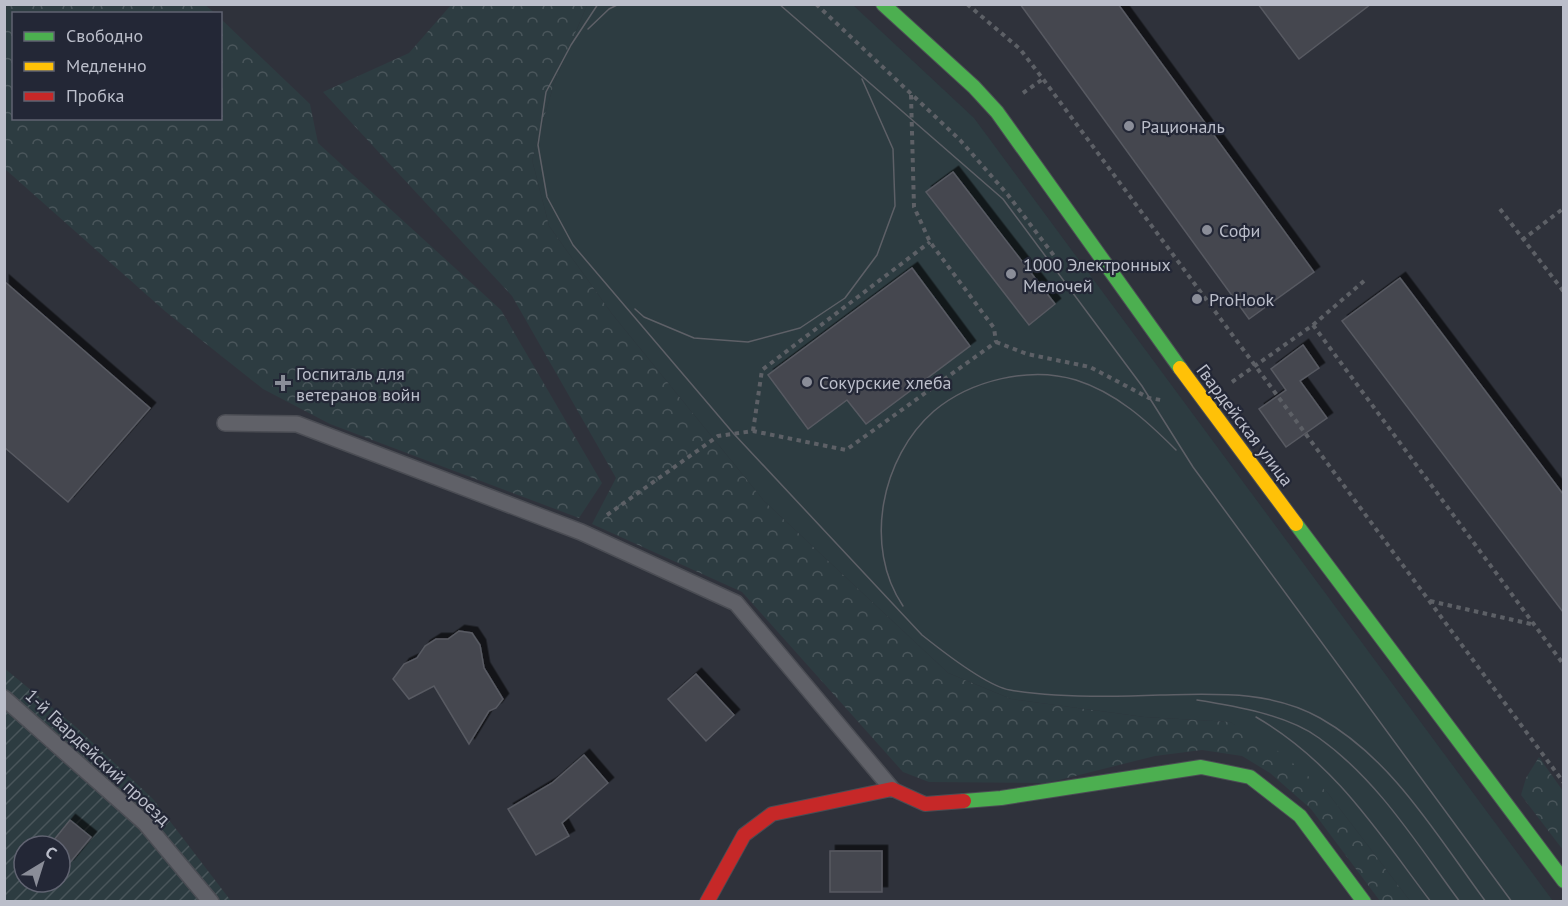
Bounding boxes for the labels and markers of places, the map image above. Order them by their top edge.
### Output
place label: Рациональ [1141,115,1225,138]
marker: Рациональ [1122,119,1136,133]
place label: Софи [1219,219,1260,242]
marker: Софи [1200,223,1214,237]
place label: 1000 Электронных Мелочей [1023,253,1171,297]
marker: 1000 Электронных Мелочей [1004,267,1018,281]
place label: ProHook [1209,288,1275,311]
marker: ProHook [1190,292,1204,306]
place label: Госпиталь для ветеранов войн [296,362,420,406]
place label: Сокурские хлеба [819,371,951,394]
marker: Госпиталь для ветеранов войн [274,374,292,392]
marker: Сокурские хлеба [800,375,814,389]

